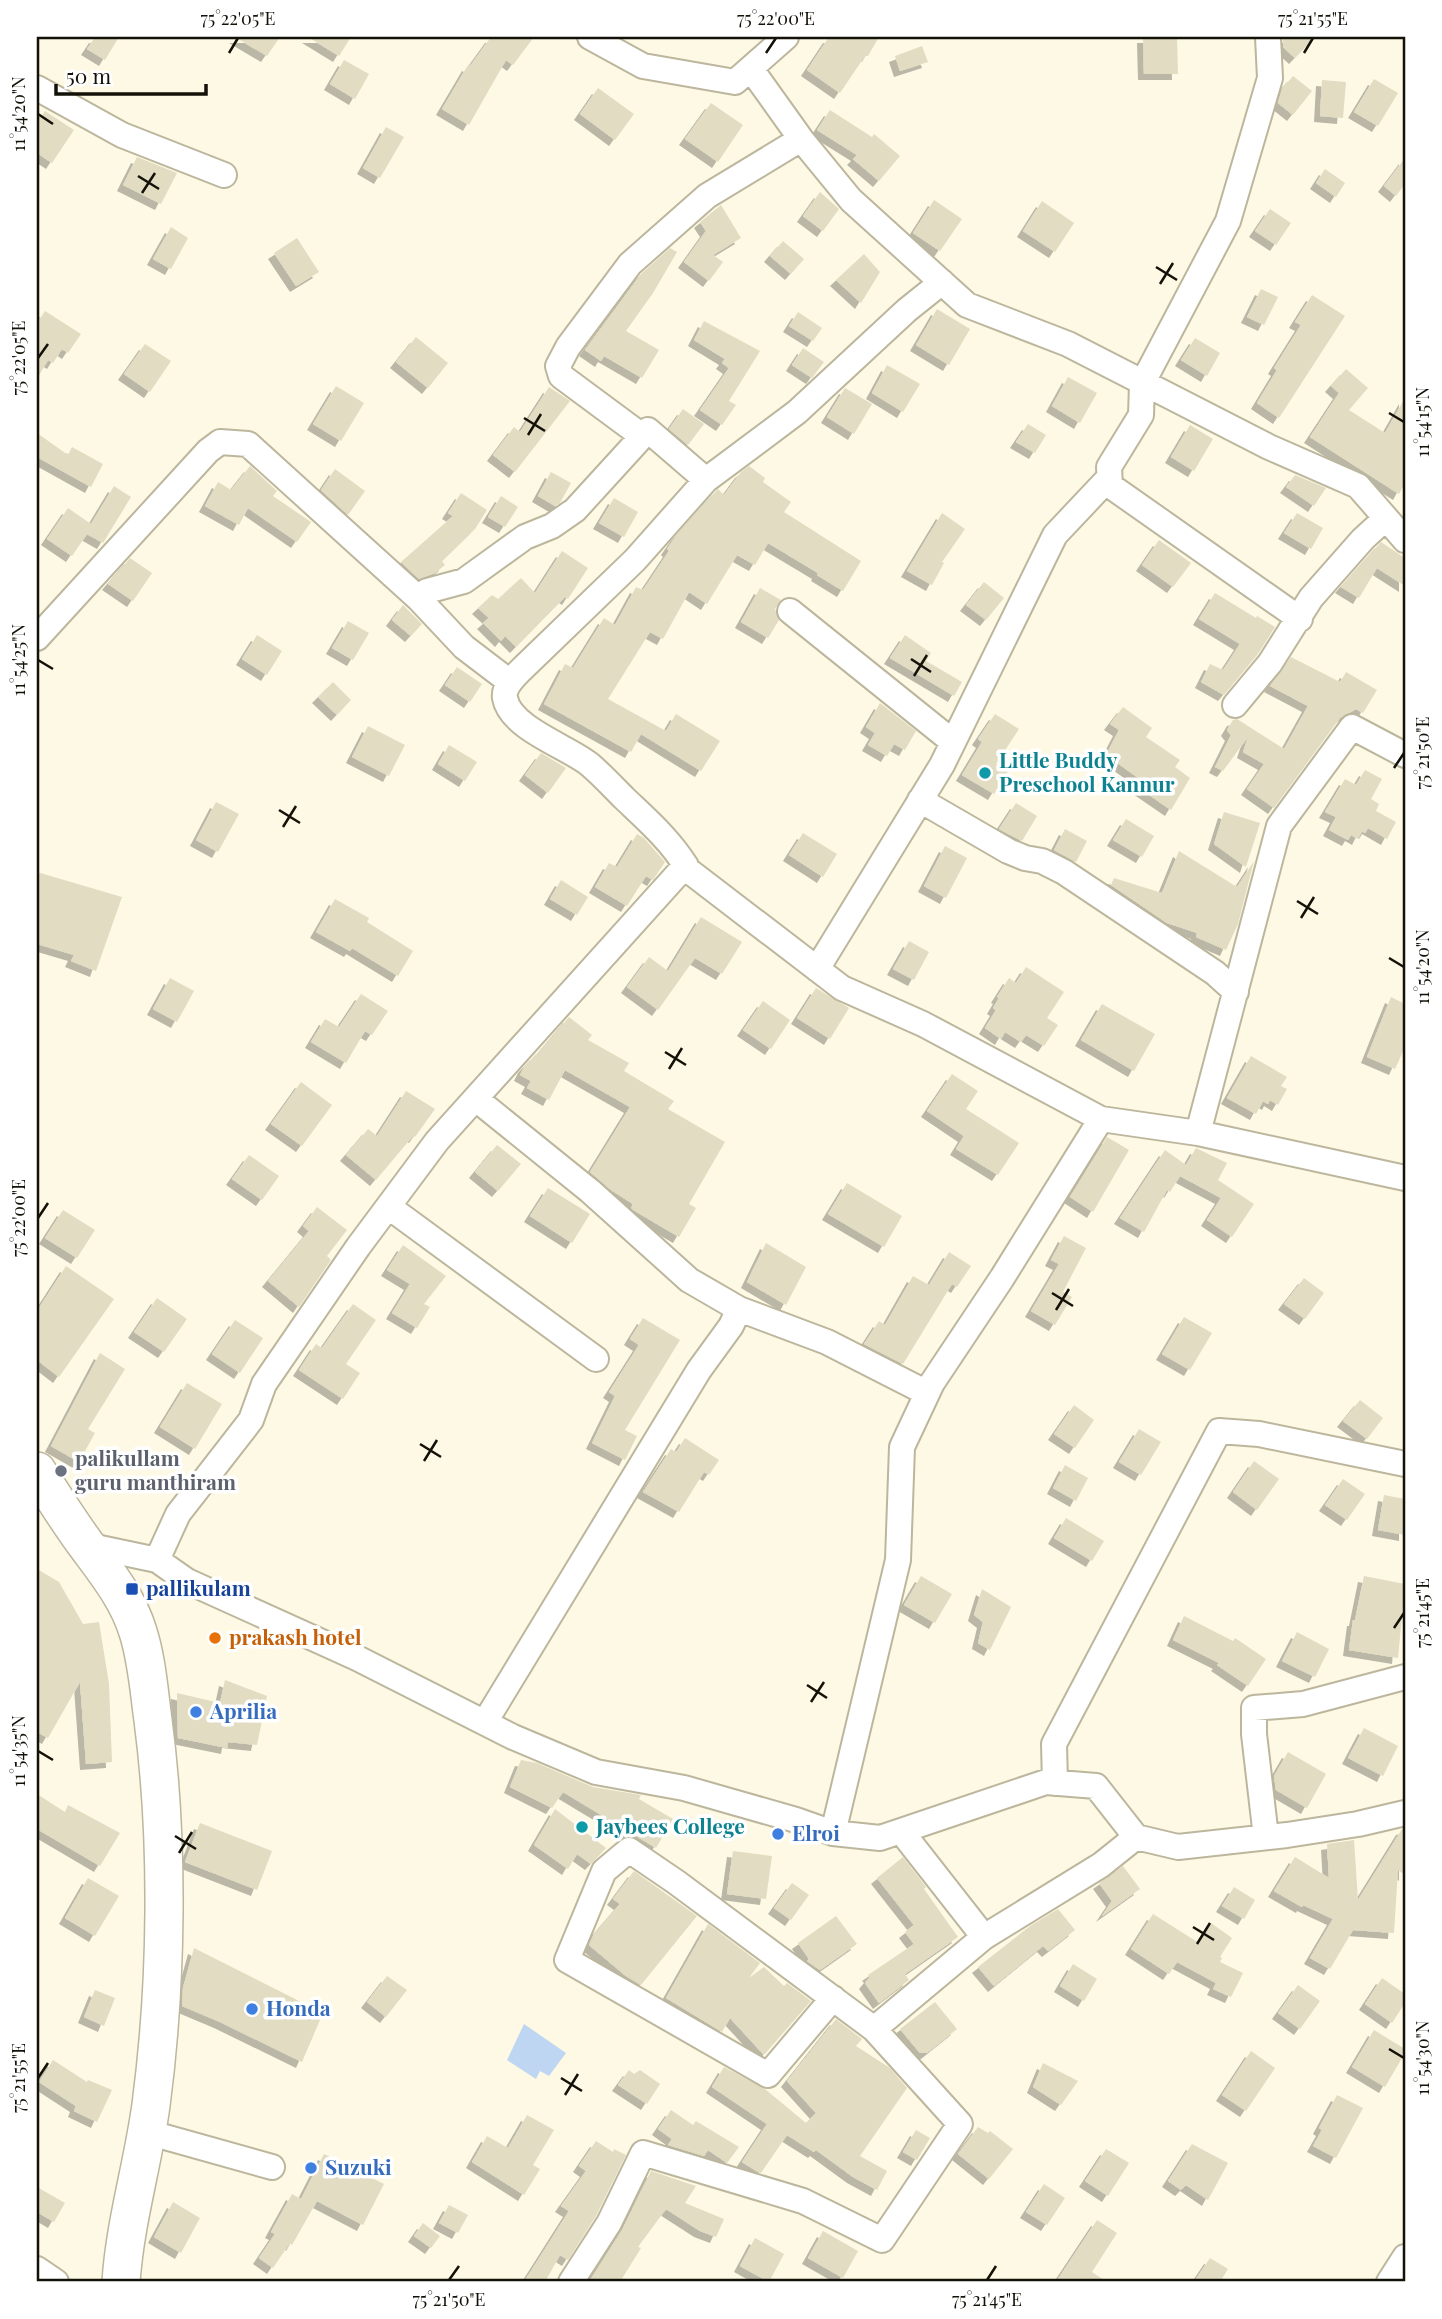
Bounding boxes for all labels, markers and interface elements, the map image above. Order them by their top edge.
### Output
text: 75°22'05"E [201,6,276,30]
text: 75°22'00"E [737,6,815,30]
text: 75°21'55"E [1278,6,1348,30]
scale bar [56,52,206,96]
text: 50 m [66,61,112,89]
text: 11°54'20"N [6,76,30,152]
text: 75°22'05"E [6,320,30,396]
text: 11°54'15"N [1410,387,1434,457]
text: 11°54'25"N [6,623,30,696]
text: 75°21'50"E [1410,716,1434,790]
place label: Little Buddy Preschool Kannur [999,745,1175,797]
marker: Little Buddy Preschool Kannur [977,765,993,781]
text: 11°54'20"N [1410,929,1434,1005]
text: 75°22'00"E [6,1179,30,1257]
place label: palikullam guru manthiram [75,1443,236,1495]
marker: palikullam guru manthiram [53,1463,69,1479]
place label: pallikulam [146,1573,251,1601]
text: 75°21'45"E [1410,1578,1434,1648]
marker: pallikulam [124,1581,140,1597]
place label: prakash hotel [229,1622,362,1650]
marker: prakash hotel [207,1630,223,1646]
place label: Aprilia [209,1696,277,1724]
marker: Aprilia [188,1704,204,1720]
text: 11°54'35"N [6,1715,30,1787]
place label: Jaybees College [595,1811,745,1839]
place label: Elroi [792,1818,840,1846]
marker: Jaybees College [574,1819,590,1835]
marker: Elroi [770,1826,786,1842]
place label: Honda [266,1993,331,2021]
marker: Honda [244,2001,260,2017]
text: 11°54'30"N [1410,2020,1434,2096]
text: 75°21'55"E [6,2043,30,2113]
place label: Suzuki [325,2152,392,2180]
marker: Suzuki [303,2160,319,2176]
text: 75°21'50"E [412,2287,486,2311]
text: 75°21'45"E [952,2287,1022,2311]

